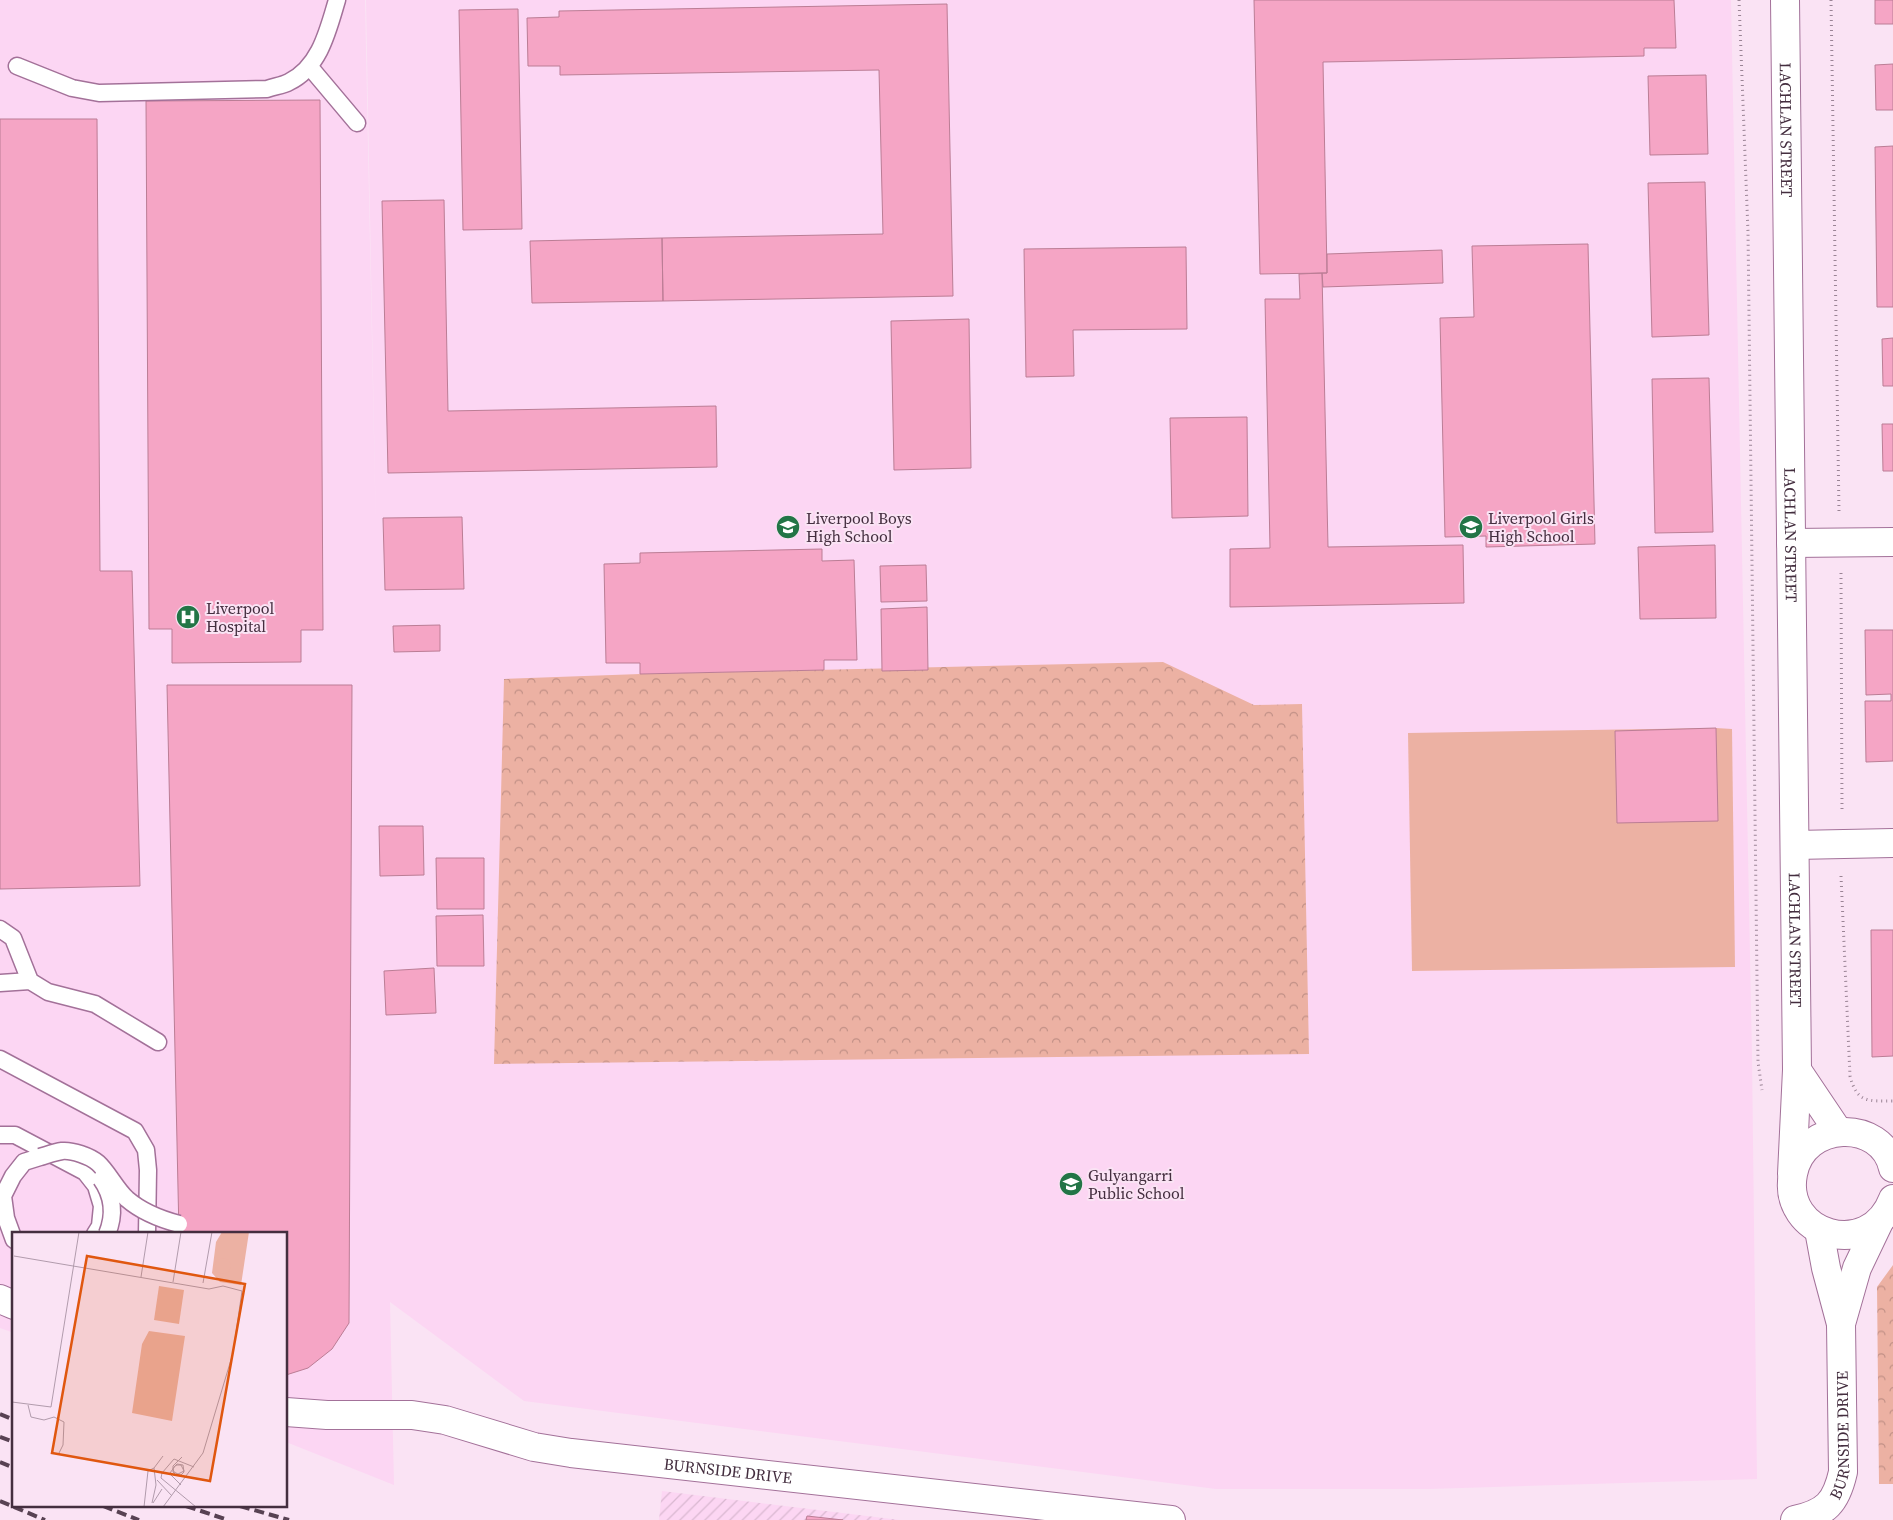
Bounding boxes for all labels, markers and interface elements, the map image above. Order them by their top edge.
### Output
street label: LACHLAN STREET [1775,62,1798,198]
street label: LACHLAN STREET [1779,467,1803,603]
place label: Liverpool Boys High School [806,507,912,547]
place label: Liverpool Girls High School [1488,507,1594,547]
school or university icon: Liverpool Boys High School [775,514,801,540]
school or university icon: Liverpool Girls High School [1458,514,1484,540]
place label: Liverpool Hospital [206,597,274,637]
hospital icon: Liverpool Hospital [175,604,201,630]
street label: LACHLAN STREET [1784,872,1807,1008]
place label: Gulyangarri Public School [1088,1164,1185,1204]
school or university icon: Gulyangarri Public School [1058,1171,1084,1197]
inset map [12,1232,288,1508]
street label: BURNSIDE DRIVE [1824,1370,1855,1503]
street label: BURNSIDE DRIVE [663,1452,794,1489]

